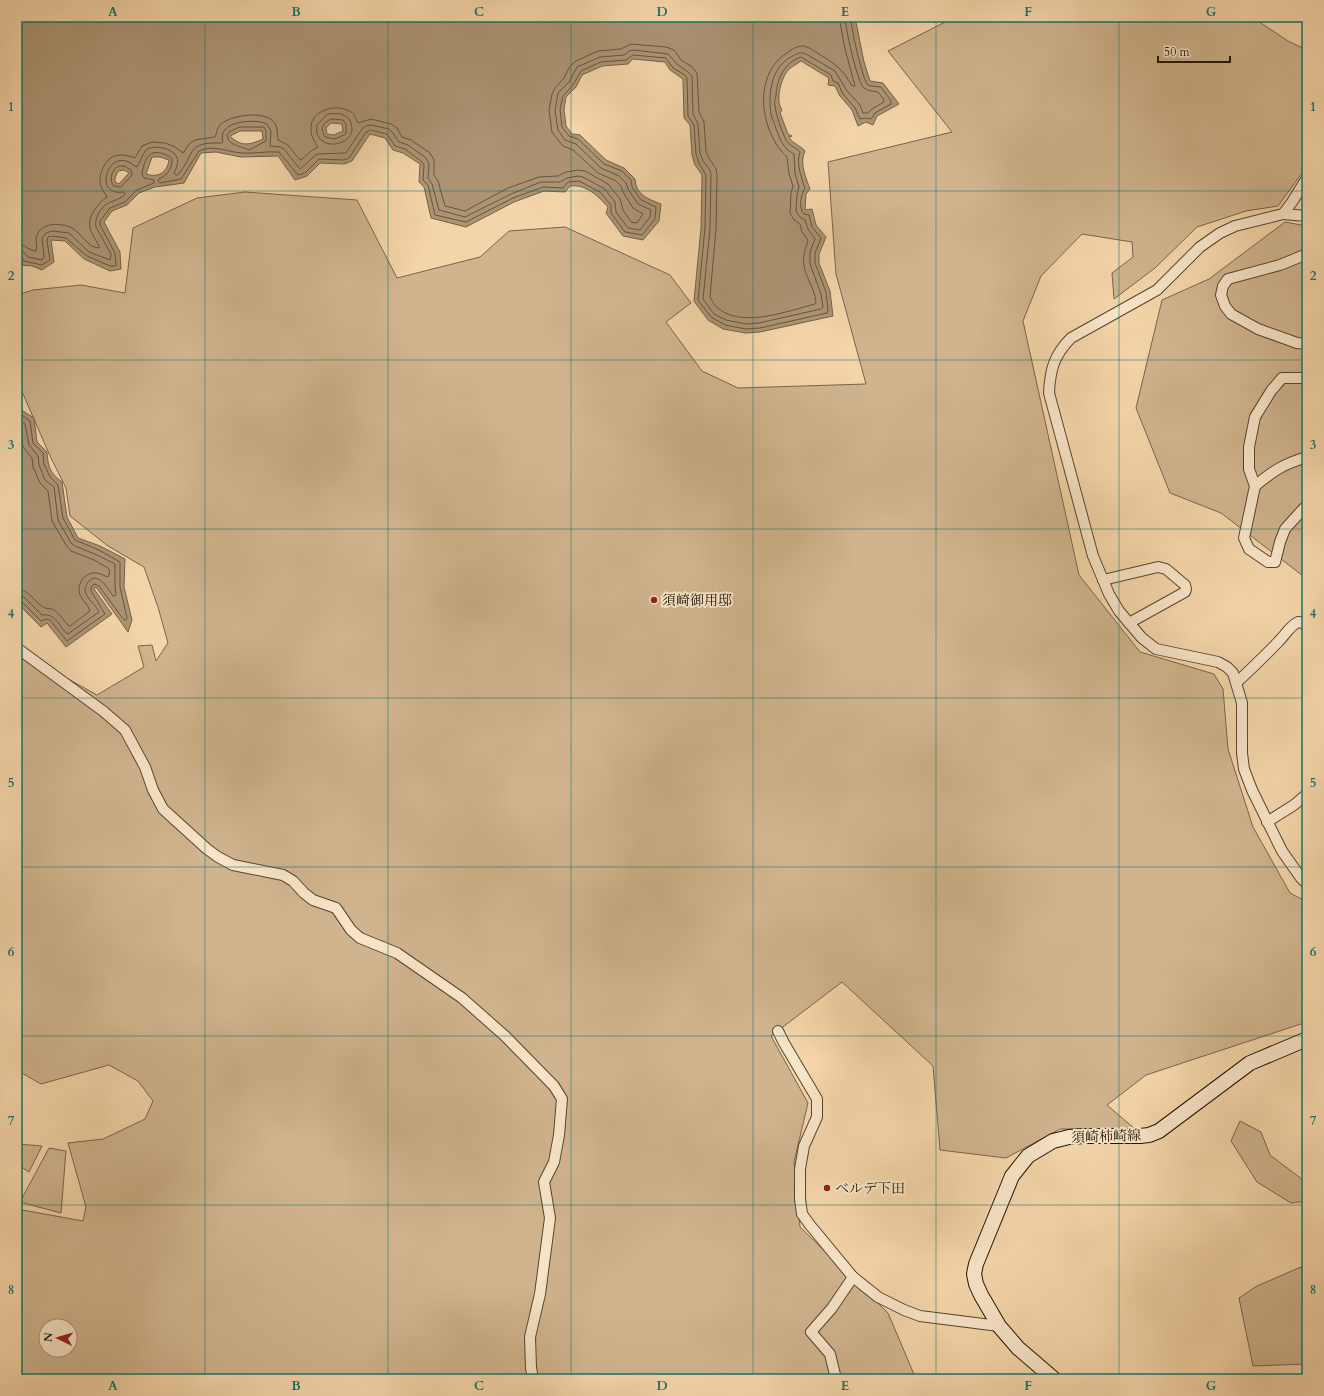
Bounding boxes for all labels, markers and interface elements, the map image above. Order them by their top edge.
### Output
text: A [108,3,118,21]
text: B [291,3,301,21]
text: C [474,3,484,21]
text: D [656,3,668,21]
text: E [841,3,849,21]
text: F [1024,3,1032,21]
text: G [1206,3,1217,21]
scale bar [1158,38,1230,64]
text: 50 m [1164,44,1191,60]
text: 1 [8,98,14,116]
text: 1 [1310,98,1316,116]
text: 2 [8,267,15,285]
text: 2 [1310,267,1317,285]
text: 3 [8,436,15,454]
text: 3 [1310,436,1317,454]
place label: 須崎御用邸 [662,591,732,610]
marker: 須崎御用邸 [649,595,659,605]
text: 4 [8,605,15,623]
text: 4 [1310,605,1317,623]
text: 5 [8,774,14,792]
text: 5 [1310,774,1316,792]
text: 6 [8,943,15,961]
text: 6 [1310,943,1317,961]
text: 7 [8,1112,15,1130]
text: 7 [1310,1112,1317,1130]
street label: 須崎柿崎線 [1071,1126,1141,1147]
place label: ベルデ下田 [835,1179,905,1198]
marker: ベルデ下田 [822,1183,832,1193]
text: 8 [8,1281,14,1299]
text: 8 [1310,1281,1316,1299]
north arrow [38,1318,78,1358]
text: N [41,1331,56,1343]
text: A [108,1377,118,1395]
text: B [291,1377,301,1395]
text: C [474,1377,484,1395]
text: D [656,1377,668,1395]
text: E [841,1377,849,1395]
text: F [1024,1377,1032,1395]
text: G [1206,1377,1217,1395]

